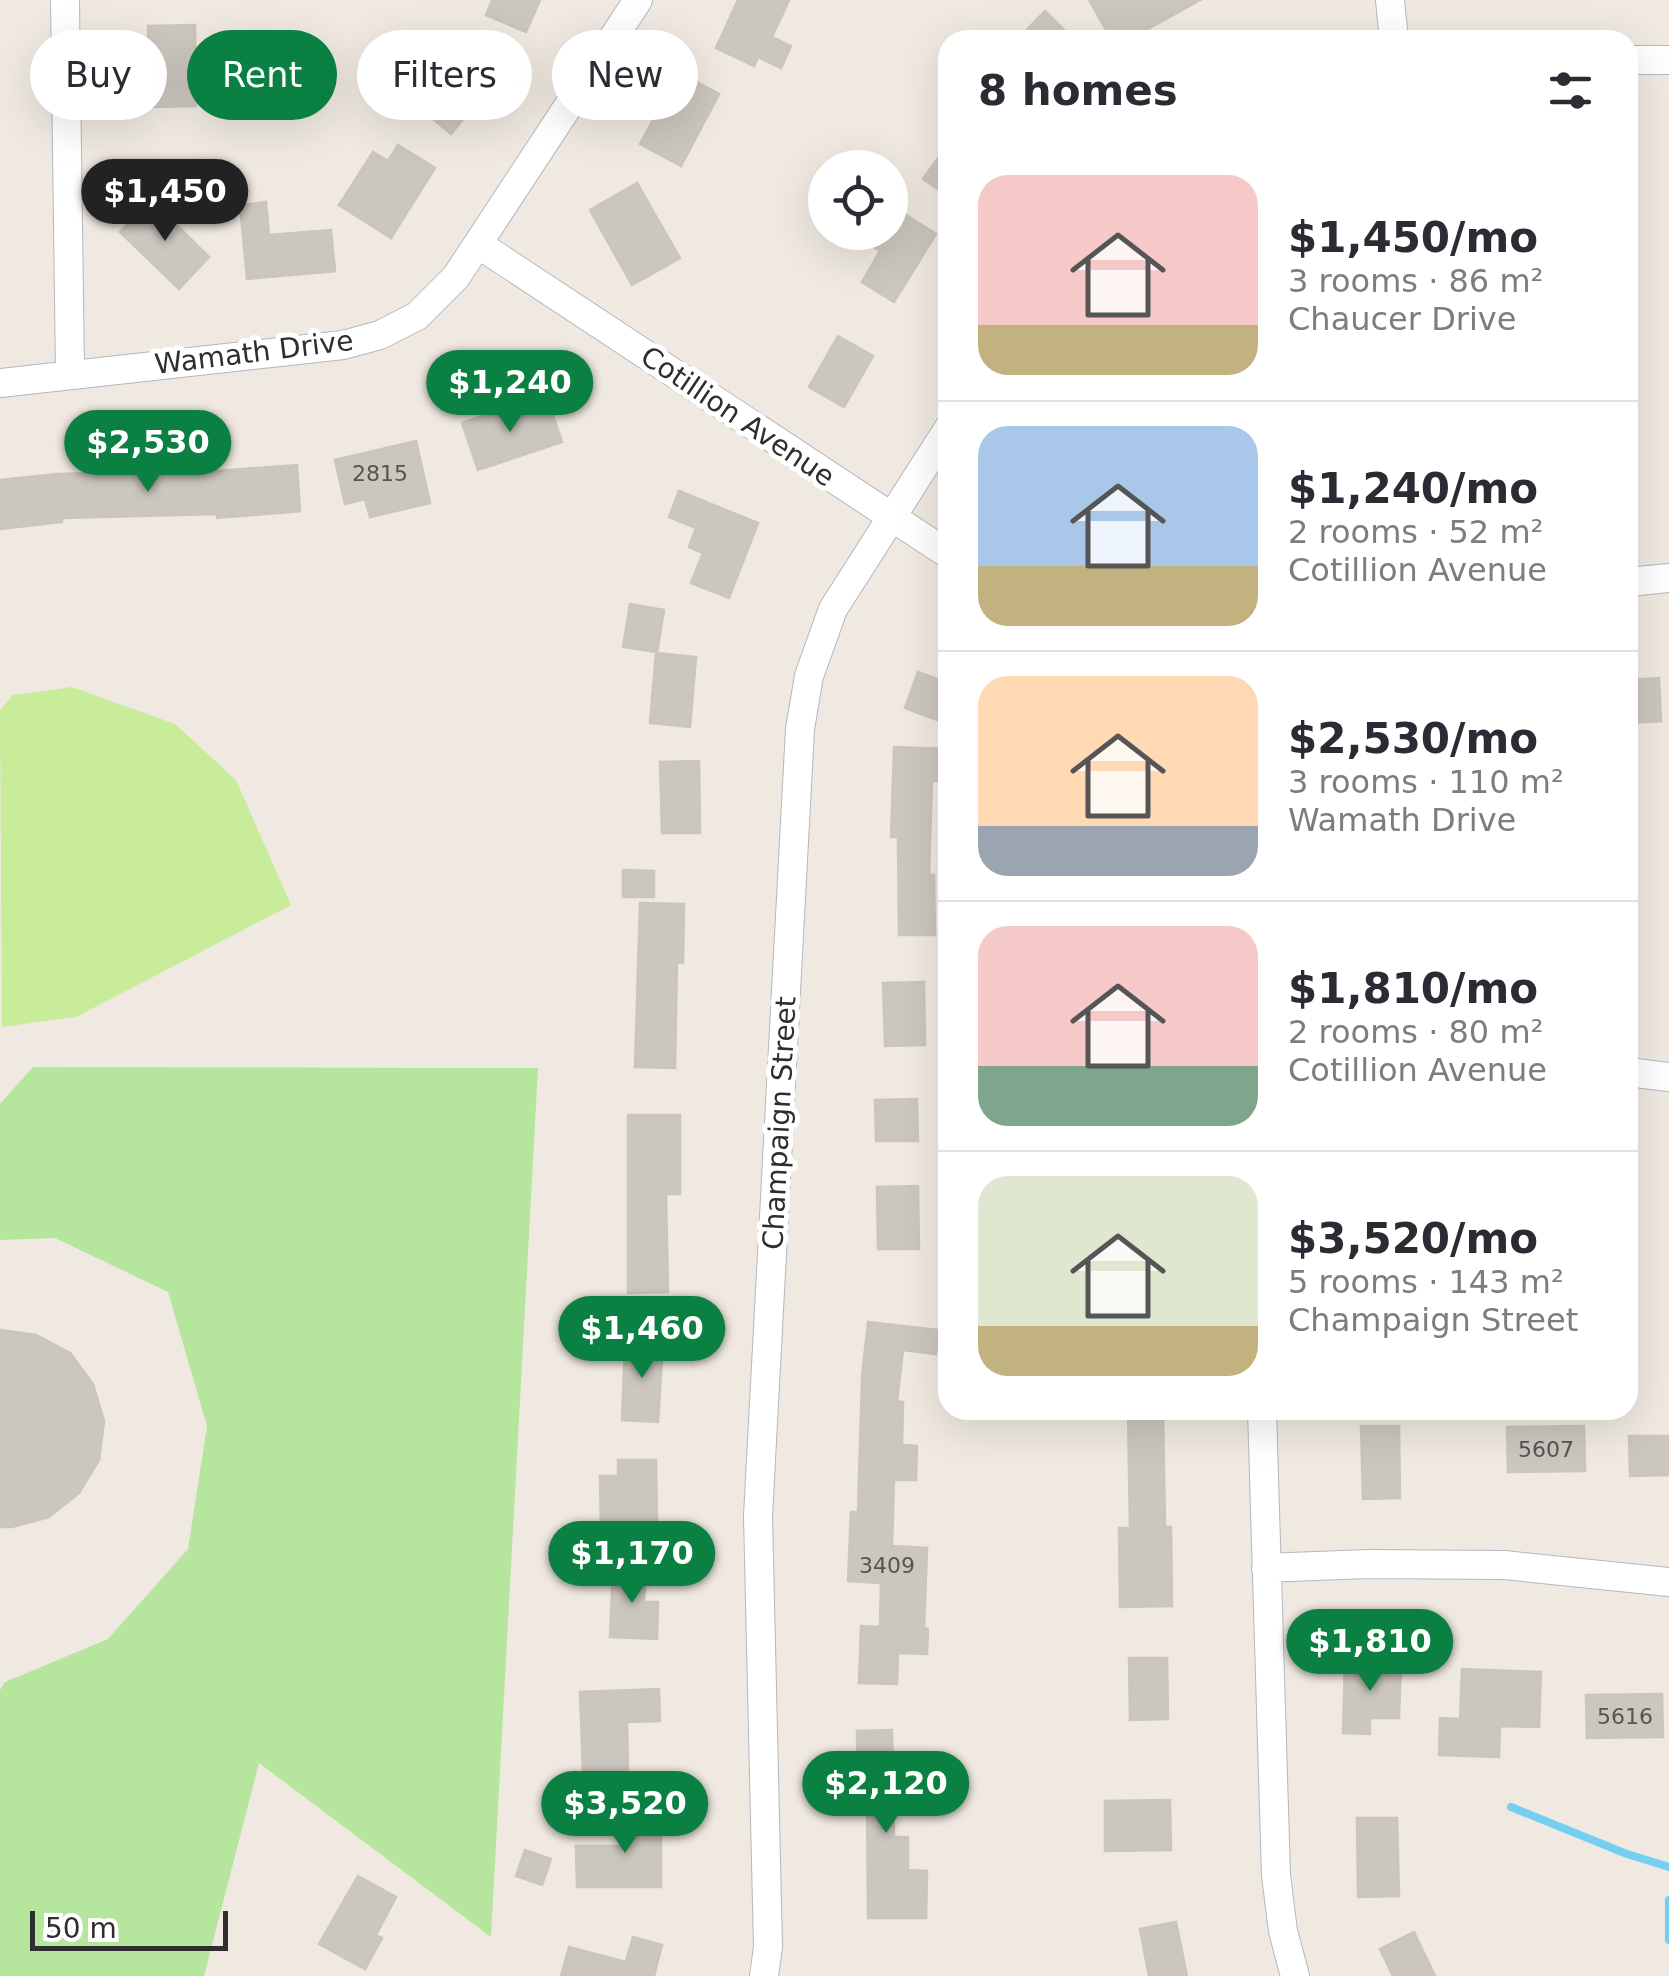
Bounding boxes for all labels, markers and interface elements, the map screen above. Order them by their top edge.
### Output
chip: Buy [30,30,167,120]
chip: Rent [187,30,337,120]
chip: Filters [357,30,532,120]
chip: New [552,30,698,120]
icon: filters [1543,63,1598,118]
text: 8 homes [978,66,1178,115]
map controls [808,150,908,250]
button: locate [808,150,908,250]
pin: $1,450 [84,159,246,244]
text: $1,450 [103,172,227,210]
text: $1,450/mo [1288,213,1538,262]
icon: home [1058,215,1178,335]
text: 3 rooms · 86 m² [1288,262,1543,300]
text: Chaucer Drive [1288,300,1516,338]
street label: Wamath Drive [153,324,355,381]
street label: Cotillion Avenue [635,339,841,493]
pin: $1,240 [429,350,591,435]
text: $1,240 [448,363,572,401]
pin: $2,530 [67,410,229,495]
text: $2,530 [86,423,210,461]
house number: 2815 [352,461,408,486]
text: $1,240/mo [1288,464,1538,513]
icon: home [1058,466,1178,586]
text: 2 rooms · 52 m² [1288,513,1543,551]
text: Cotillion Avenue [1288,551,1547,589]
text: $2,530/mo [1288,714,1538,763]
icon: home [1058,716,1178,836]
text: 3 rooms · 110 m² [1288,763,1564,801]
text: Wamath Drive [1288,801,1516,839]
text: $1,810/mo [1288,964,1538,1013]
icon: home [1058,966,1178,1086]
street label: Champaign Street [756,995,803,1251]
text: 2 rooms · 80 m² [1288,1013,1543,1051]
text: Cotillion Avenue [1288,1051,1547,1089]
text: $3,520/mo [1288,1214,1538,1263]
icon: home [1058,1216,1178,1336]
text: 5 rooms · 143 m² [1288,1263,1564,1301]
pin: $1,460 [561,1296,723,1381]
text: Champaign Street [1288,1301,1578,1339]
text: $1,460 [580,1309,704,1347]
house number: 5607 [1518,1437,1574,1462]
pin: $1,170 [551,1521,713,1606]
text: $1,170 [570,1534,694,1572]
house number: 3409 [859,1553,915,1578]
pin: $1,810 [1289,1609,1451,1694]
text: $1,810 [1308,1622,1432,1660]
house number: 5616 [1597,1704,1653,1729]
pin: $2,120 [805,1751,967,1836]
text: $2,120 [824,1764,948,1802]
pin: $3,520 [544,1771,706,1856]
text: $3,520 [563,1784,687,1822]
scale bar [30,1906,228,1950]
text: 50 m [45,1912,117,1945]

